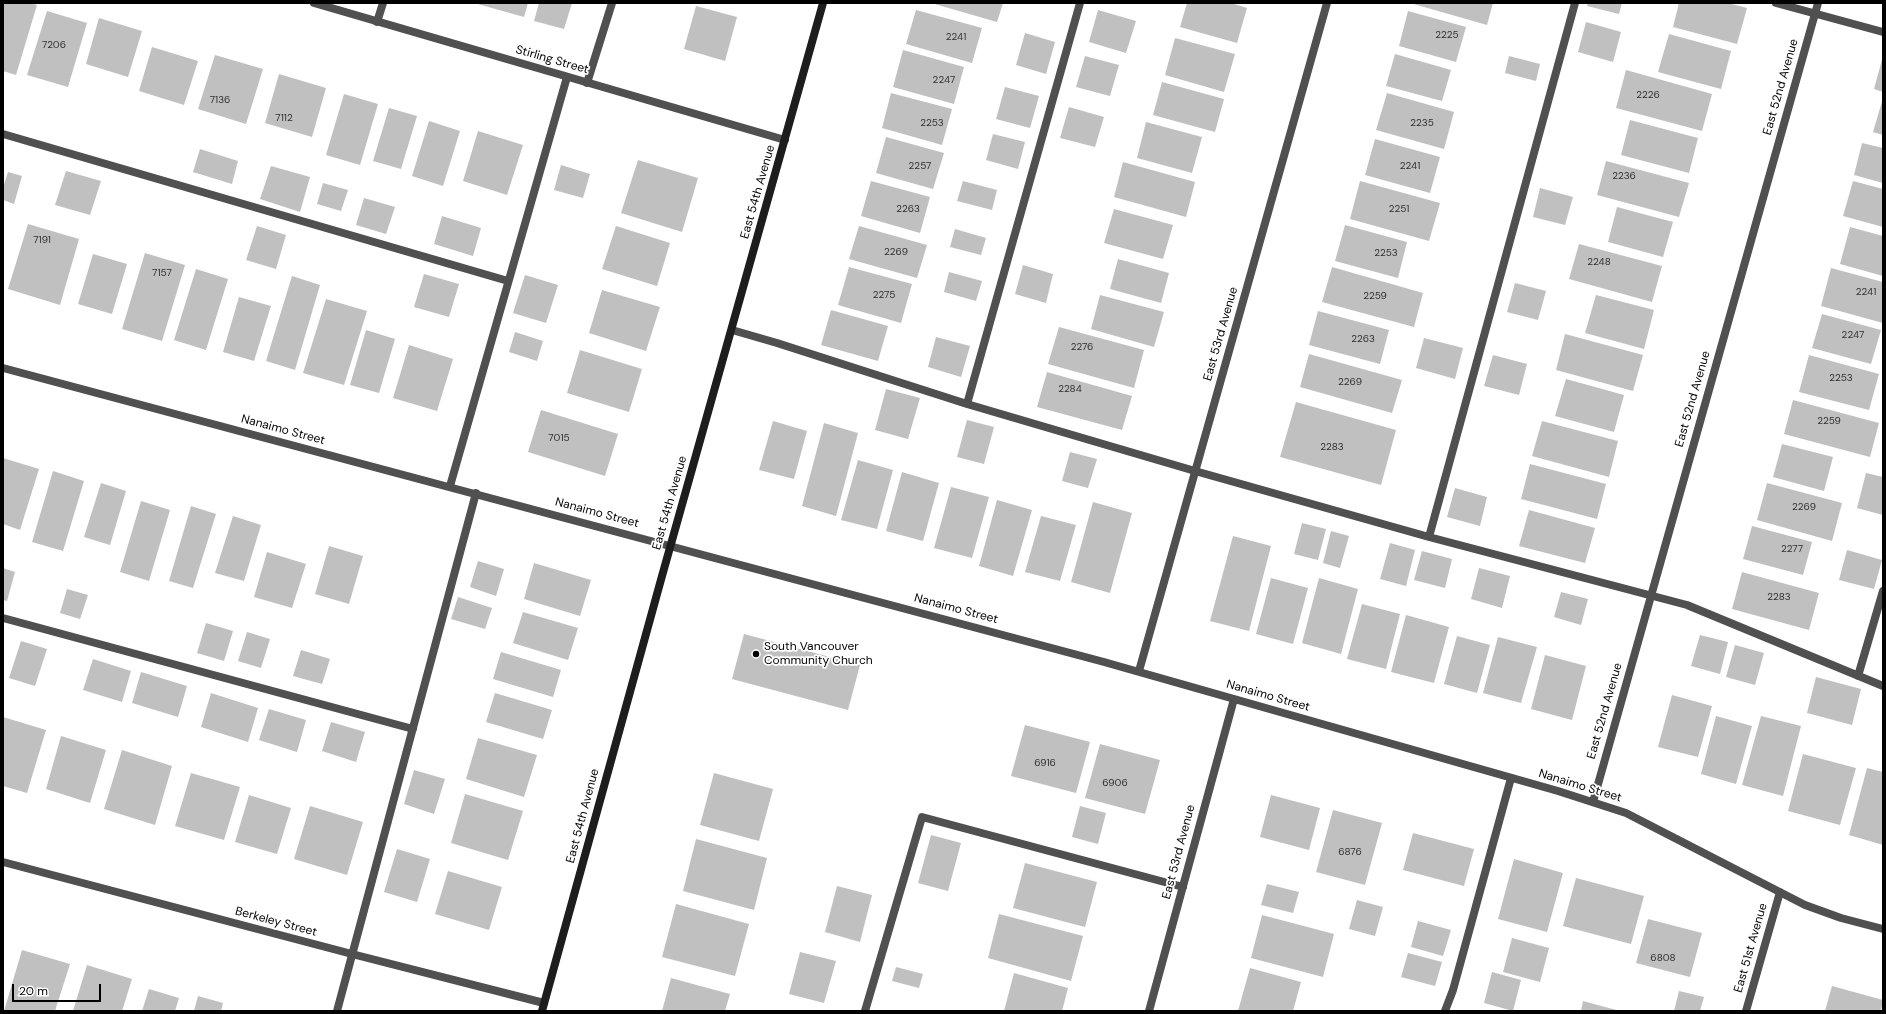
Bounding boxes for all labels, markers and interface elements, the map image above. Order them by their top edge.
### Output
house number: 2225 [1435,29,1459,41]
house number: 2241 [946,31,966,43]
street label: East 52nd Avenue [1760,37,1802,137]
house number: 7206 [42,39,66,51]
street label: Stirling Street [514,43,590,77]
house number: 2247 [933,74,955,86]
house number: 2226 [1636,89,1660,101]
house number: 7136 [210,94,230,106]
house number: 7112 [275,112,293,124]
house number: 2253 [920,117,944,129]
house number: 2235 [1410,117,1434,129]
street label: East 54th Avenue [738,143,778,241]
house number: 2257 [909,160,931,172]
house number: 2241 [1400,160,1420,172]
house number: 2236 [1612,170,1636,182]
house number: 2263 [896,203,920,215]
house number: 2251 [1389,203,1409,215]
house number: 7191 [33,234,51,246]
house number: 2269 [884,246,908,258]
house number: 2253 [1374,247,1398,259]
house number: 2248 [1587,256,1611,268]
house number: 7157 [152,267,172,279]
street label: East 53rd Avenue [1201,285,1241,383]
house number: 2241 [1856,286,1876,298]
house number: 2275 [873,289,895,301]
house number: 2259 [1363,290,1387,302]
house number: 2247 [1842,329,1864,341]
house number: 2263 [1351,333,1375,345]
house number: 2276 [1071,341,1093,353]
street label: East 52nd Avenue [1672,349,1714,449]
house number: 2253 [1829,372,1853,384]
house number: 2269 [1338,376,1362,388]
house number: 2284 [1058,383,1082,395]
street label: Nanaimo Street [240,412,326,448]
house number: 2259 [1817,415,1841,427]
house number: 7015 [548,432,570,444]
house number: 2283 [1320,441,1344,453]
street label: East 54th Avenue [650,454,690,552]
street label: Nanaimo Street [554,495,640,531]
house number: 2269 [1792,501,1816,513]
house number: 2277 [1781,543,1803,555]
street label: Nanaimo Street [913,591,999,627]
house number: 2283 [1767,591,1791,603]
place label: South Vancouver Community Church [764,640,873,668]
marker: South Vancouver Community Church [751,649,761,659]
street label: East 52nd Avenue [1584,661,1626,761]
street label: Nanaimo Street [1225,677,1311,715]
house number: 6916 [1034,757,1056,769]
street label: East 54th Avenue [563,767,603,865]
street label: Nanaimo Street [1537,767,1623,805]
house number: 6906 [1102,777,1128,789]
street label: East 53rd Avenue [1159,803,1199,901]
house number: 6876 [1338,846,1362,858]
street label: East 51st Avenue [1731,902,1771,994]
street label: Berkeley Street [234,904,318,940]
house number: 6808 [1650,952,1676,964]
scale bar [14,976,103,1002]
text: 20 m [19,983,48,999]

